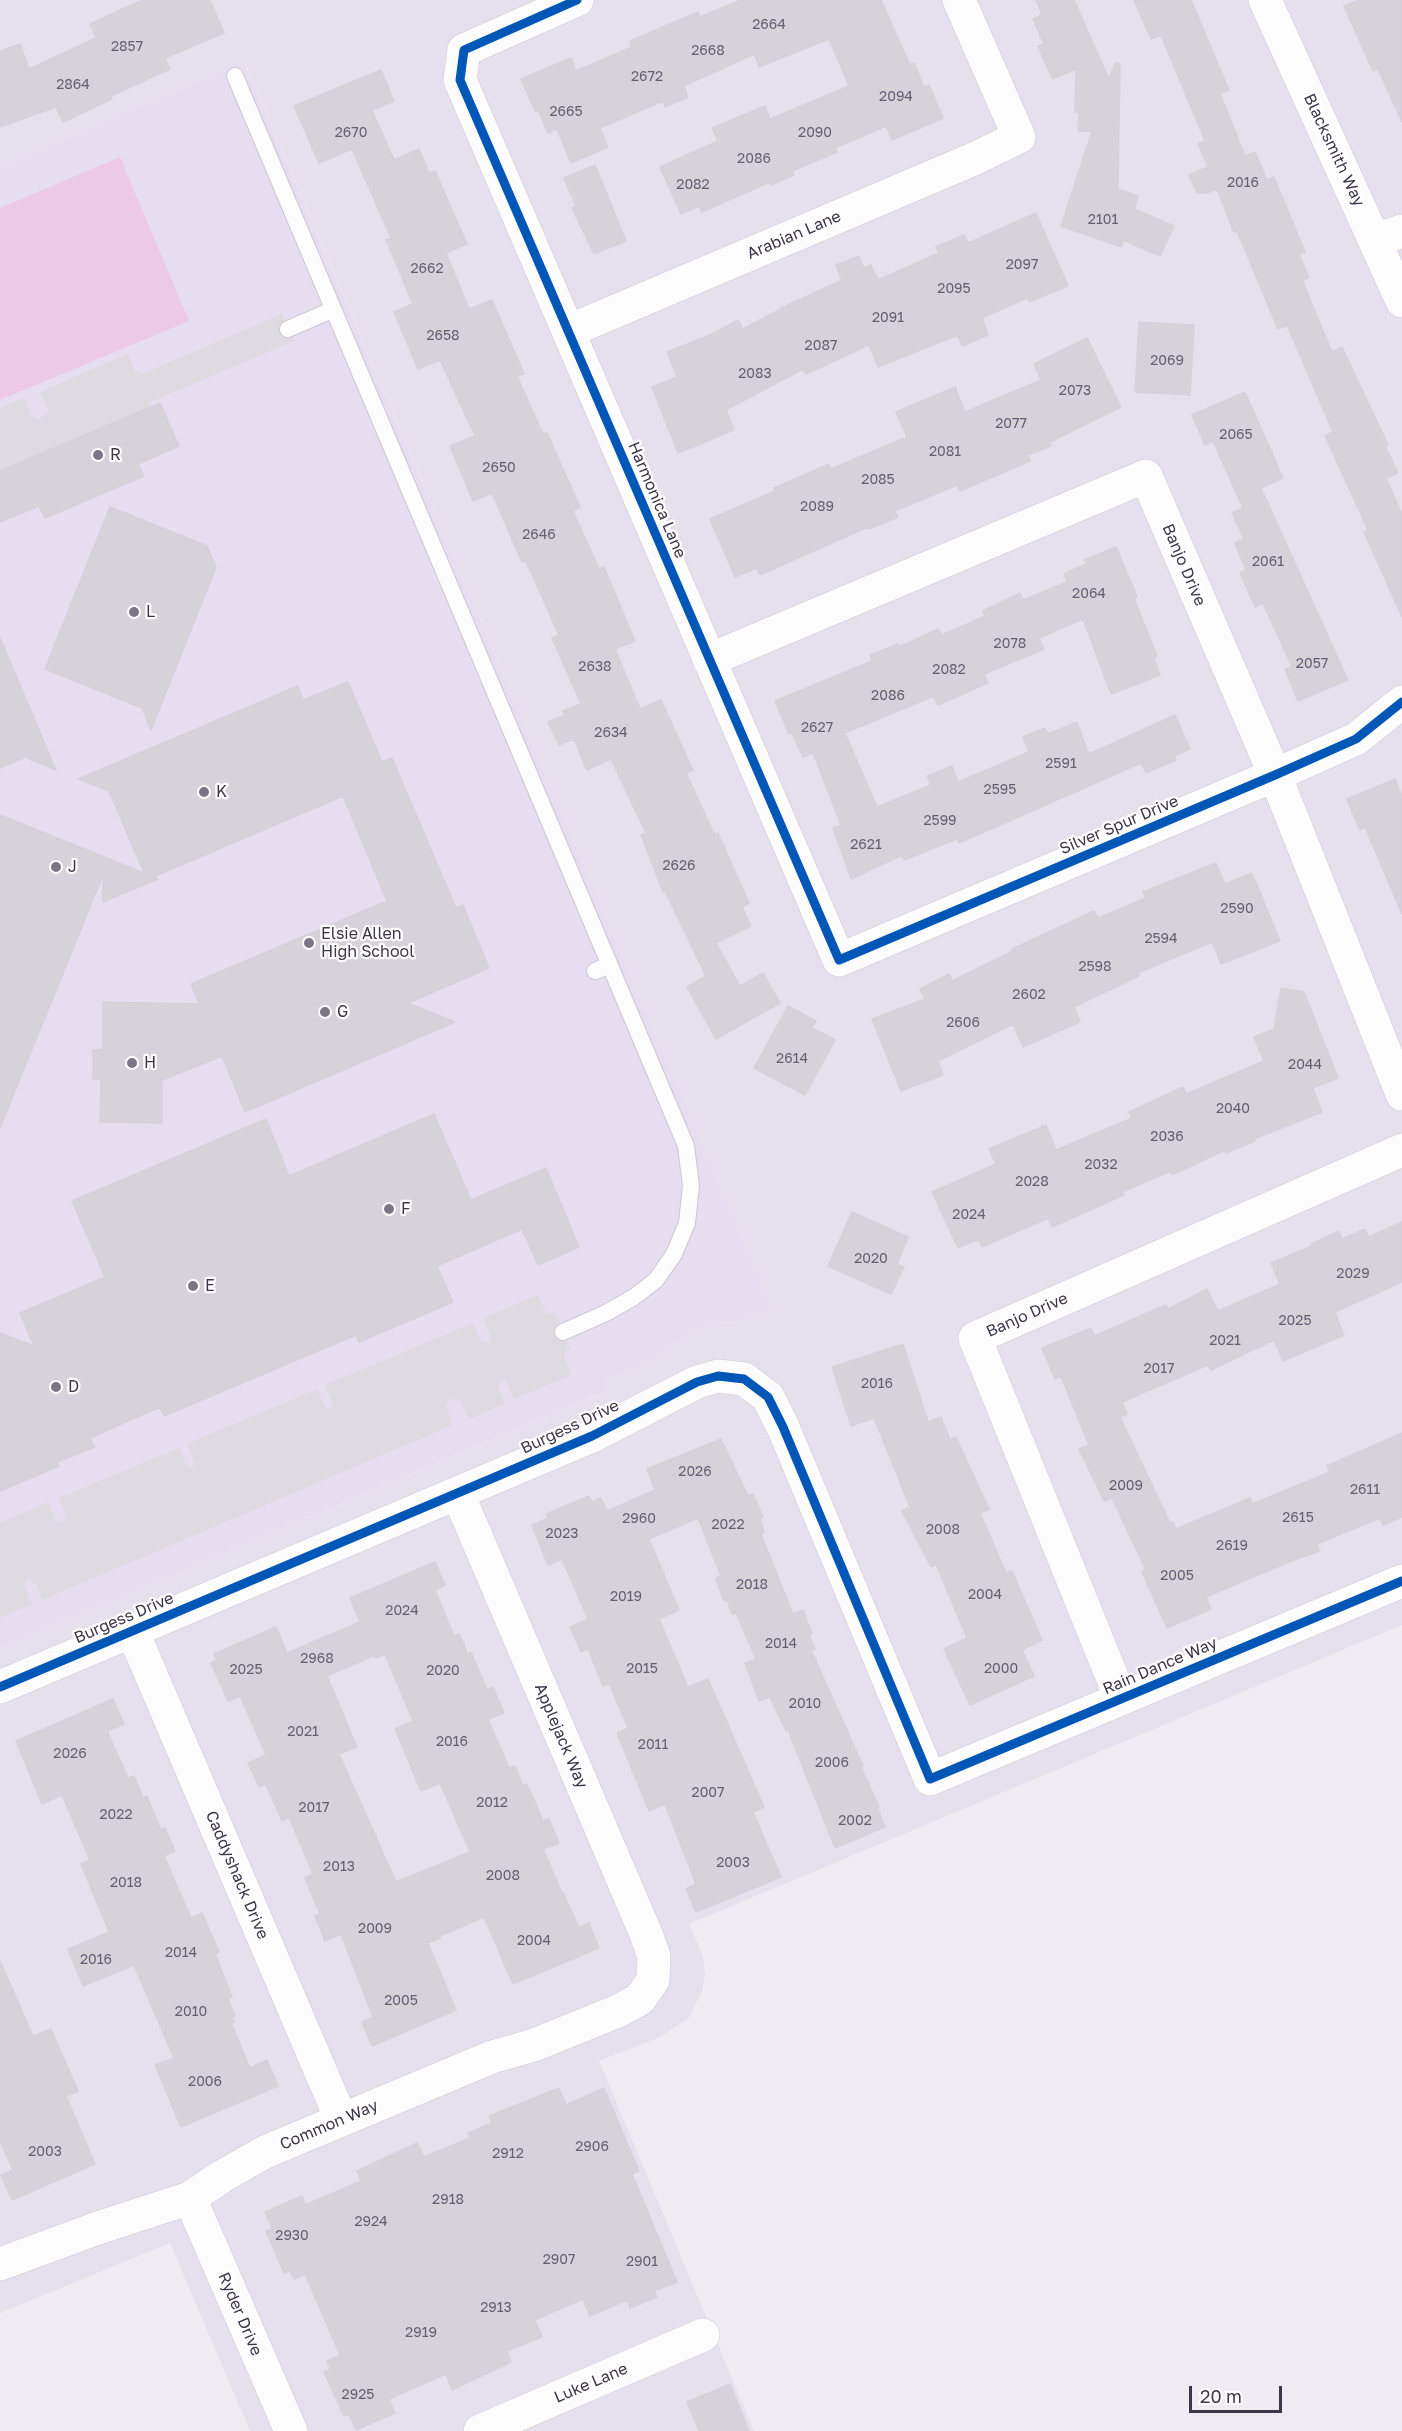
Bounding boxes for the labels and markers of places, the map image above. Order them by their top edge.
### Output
place label: R [110,445,121,465]
marker: R [91,448,105,462]
place label: L [146,602,155,622]
marker: L [127,605,141,619]
place label: K [216,782,227,802]
marker: K [197,785,211,799]
place label: J [68,857,77,877]
marker: J [49,860,63,874]
place label: Elsie Allen High School [321,924,414,962]
marker: Elsie Allen High School [302,936,316,950]
place label: G [337,1002,348,1022]
marker: G [318,1005,332,1019]
place label: H [144,1053,156,1073]
marker: H [125,1056,139,1070]
place label: F [401,1199,411,1219]
marker: F [382,1202,396,1216]
place label: E [205,1276,215,1296]
marker: E [186,1279,200,1293]
place label: D [68,1377,79,1397]
marker: D [49,1380,63,1394]

